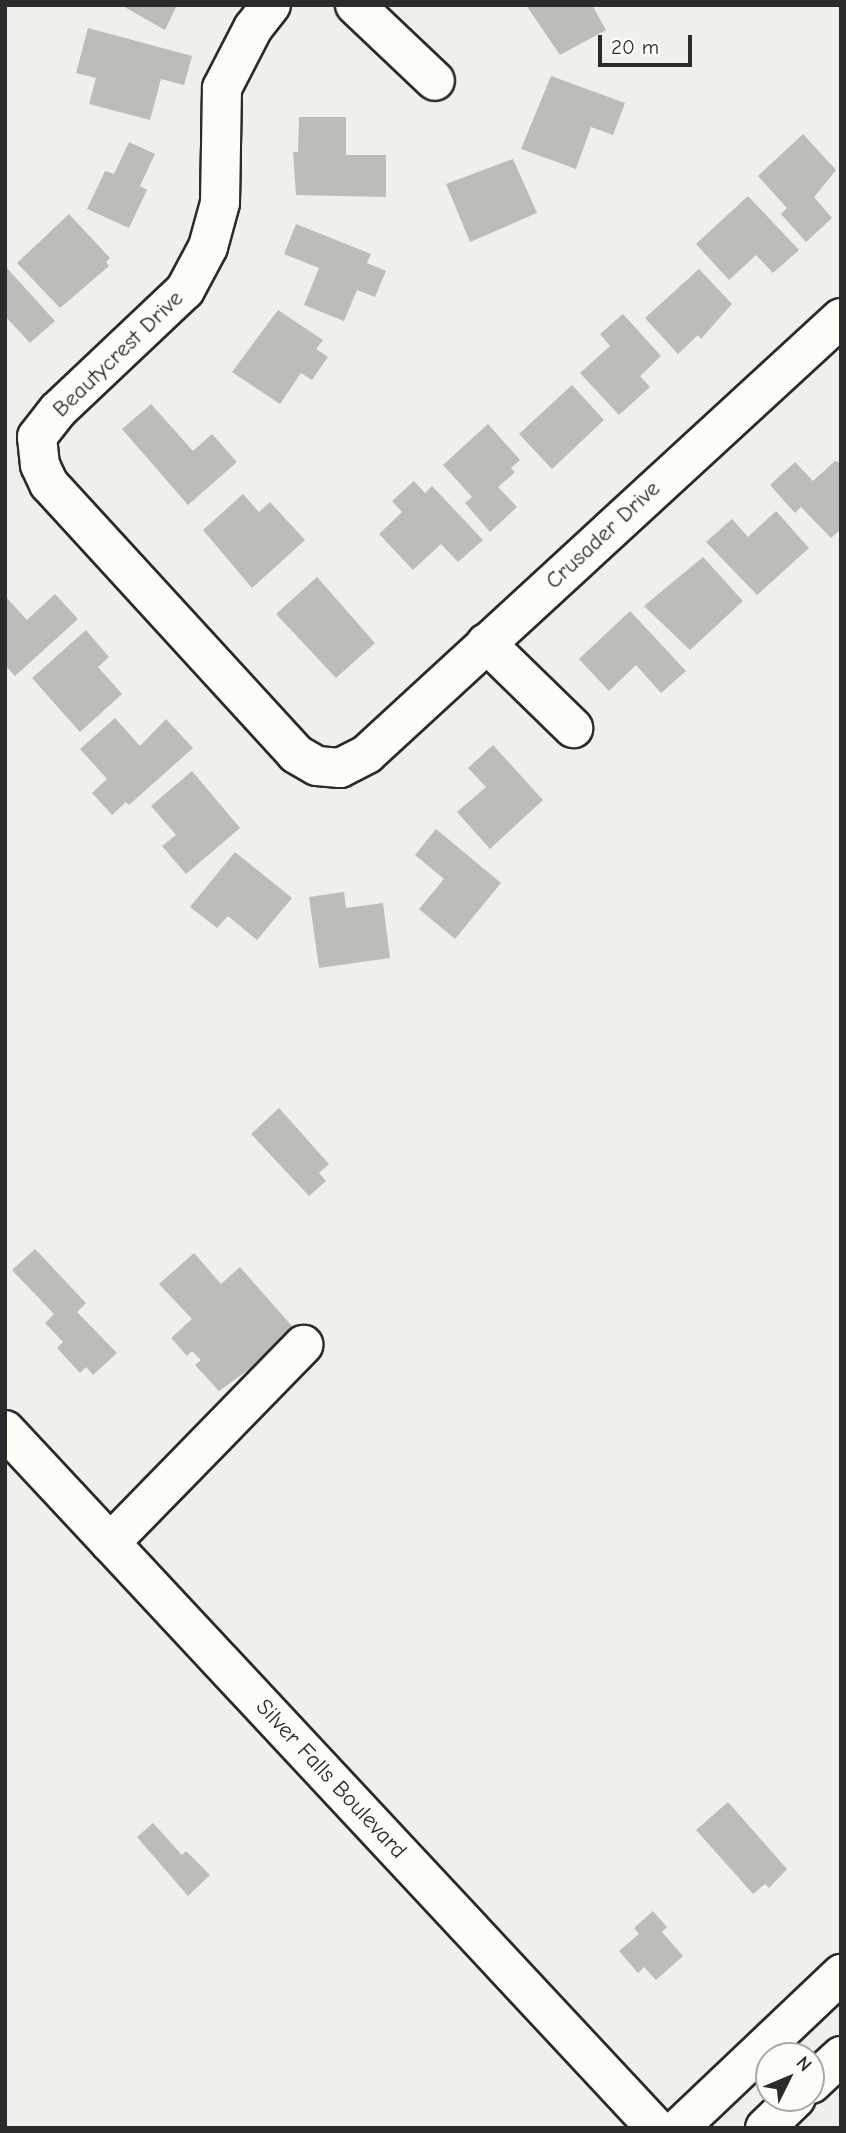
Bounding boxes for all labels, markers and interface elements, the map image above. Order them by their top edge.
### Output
scale bar [601,21,696,65]
text: 20 m [611,35,659,59]
street label: Beautycrest Drive [47,285,189,423]
street label: Crusader Drive [540,475,666,595]
street label: Silver Falls Boulevard [250,1694,412,1864]
north arrow [755,2042,825,2112]
text: N [792,2052,816,2076]

